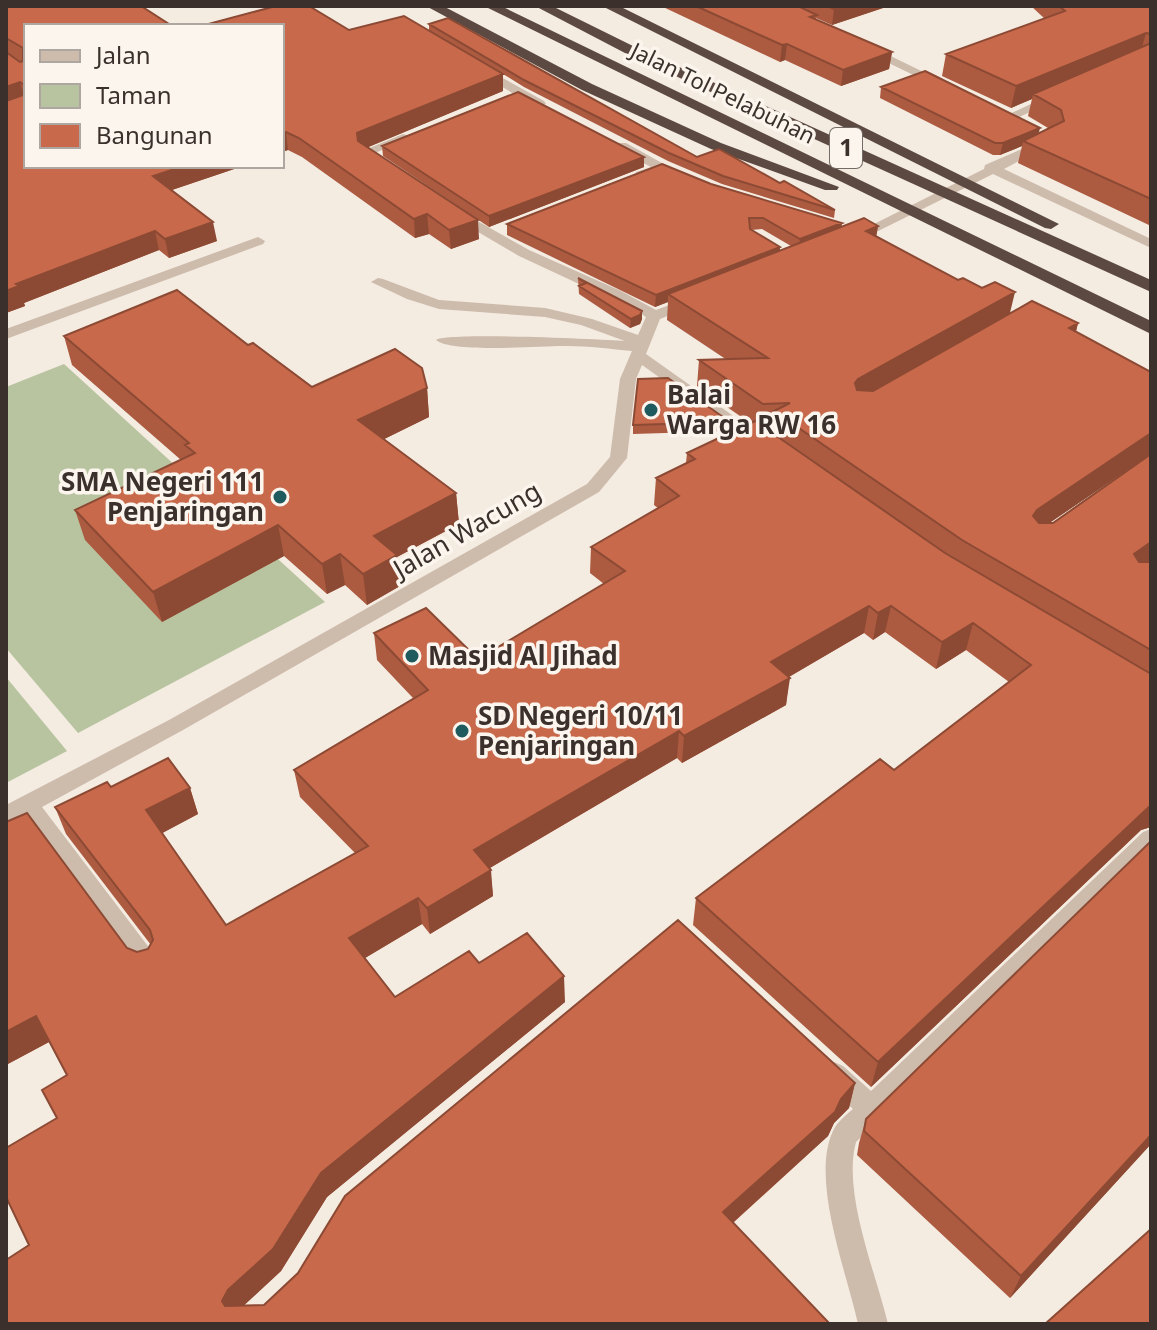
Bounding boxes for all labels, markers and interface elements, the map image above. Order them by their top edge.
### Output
legend [24,24,284,168]
street label: Jalan Tol Pelabuhan [625,34,821,150]
text: Jalan [94,38,151,71]
text: Taman [96,78,172,111]
text: Bangunan [96,118,213,151]
road number: 1 [830,128,862,168]
place label: Balai Warga RW 16 [667,376,836,442]
marker: Balai Warga RW 16 [642,401,660,419]
place label: SMA Negeri 111 Penjaringan [61,463,264,529]
street label: Jalan Wacung [384,472,547,587]
marker: SMA Negeri 111 Penjaringan [271,488,289,506]
place label: Masjid Al Jihad [428,637,618,673]
marker: Masjid Al Jihad [403,647,421,665]
place label: SD Negeri 10/11 Penjaringan [478,697,683,763]
marker: SD Negeri 10/11 Penjaringan [453,722,471,740]

